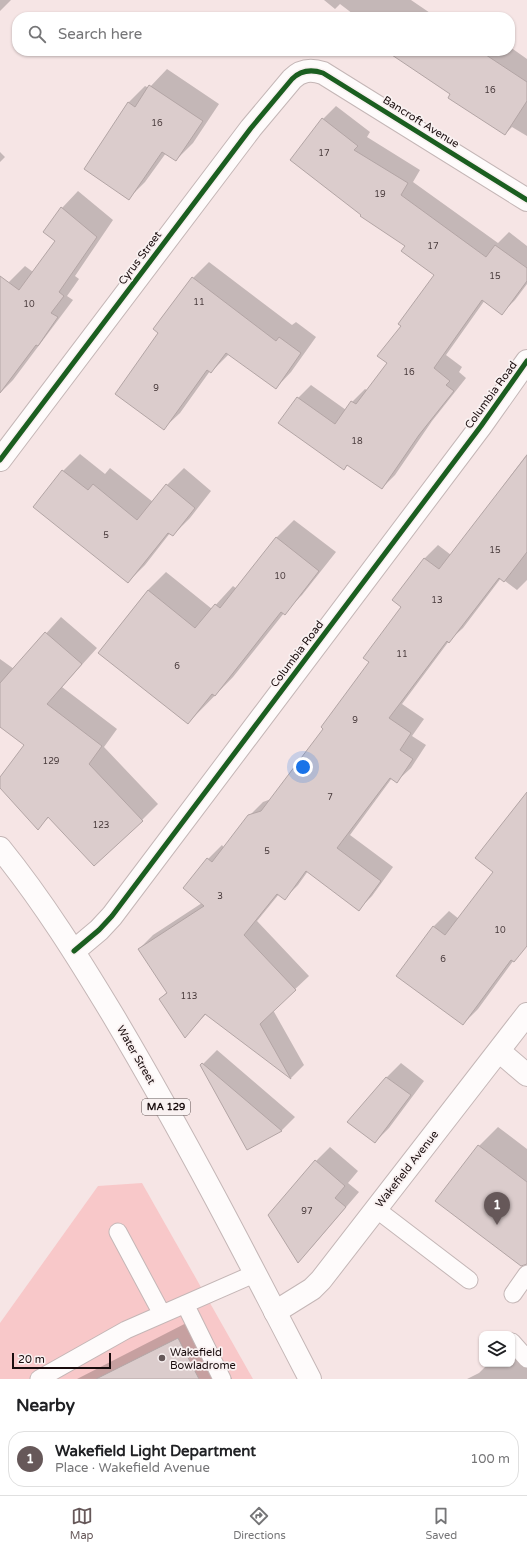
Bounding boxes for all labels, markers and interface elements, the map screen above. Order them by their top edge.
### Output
search box [12,12,515,56]
icon: search [26,23,48,45]
text: Search here [58,25,142,43]
house number: 16 [484,85,496,96]
street label: Bancroft Avenue [380,93,462,151]
house number: 16 [151,118,163,129]
house number: 17 [318,148,330,159]
house number: 19 [374,189,386,200]
street label: Cyrus Street [116,229,164,287]
house number: 17 [427,241,439,252]
house number: 15 [489,271,501,282]
house number: 11 [193,297,205,308]
house number: 10 [23,299,35,310]
street label: Columbia Road [462,359,520,431]
house number: 16 [403,367,415,378]
house number: 9 [153,383,159,394]
house number: 18 [351,436,363,447]
house number: 5 [103,530,109,541]
house number: 15 [489,545,501,556]
house number: 10 [274,571,286,582]
house number: 13 [431,595,443,606]
street label: Columbia Road [268,618,326,690]
house number: 11 [396,649,408,660]
house number: 6 [174,661,180,672]
house number: 9 [352,715,358,726]
house number: 129 [43,756,60,767]
your location [293,757,313,777]
house number: 7 [327,792,333,803]
house number: 123 [93,820,109,831]
house number: 5 [264,846,270,857]
house number: 3 [217,891,223,902]
house number: 10 [494,925,506,936]
house number: 6 [440,954,446,965]
house number: 113 [181,991,197,1002]
street label: Water Street [114,1023,158,1087]
road number: MA 129 [142,1099,190,1115]
street label: Wakefield Avenue [373,1128,441,1210]
pin: 1 [484,1192,510,1225]
house number: 97 [301,1206,313,1217]
map controls [479,1331,515,1367]
button: layers [479,1331,515,1367]
place label: Wakefield Bowladrome [170,1346,236,1372]
scale bar [12,1351,111,1370]
text: 20 m [18,1353,45,1366]
marker: Wakefield Bowladrome [157,1353,167,1363]
text: Nearby [16,1395,75,1416]
text: Wakefield Light Department [55,1442,256,1460]
text: 1 [26,1451,34,1467]
text: 100 m [470,1451,510,1467]
text: Place · Wakefield Avenue [55,1460,210,1476]
tab: Map [70,1505,94,1542]
tab: Directions [233,1505,286,1542]
tab: Saved [425,1505,457,1542]

